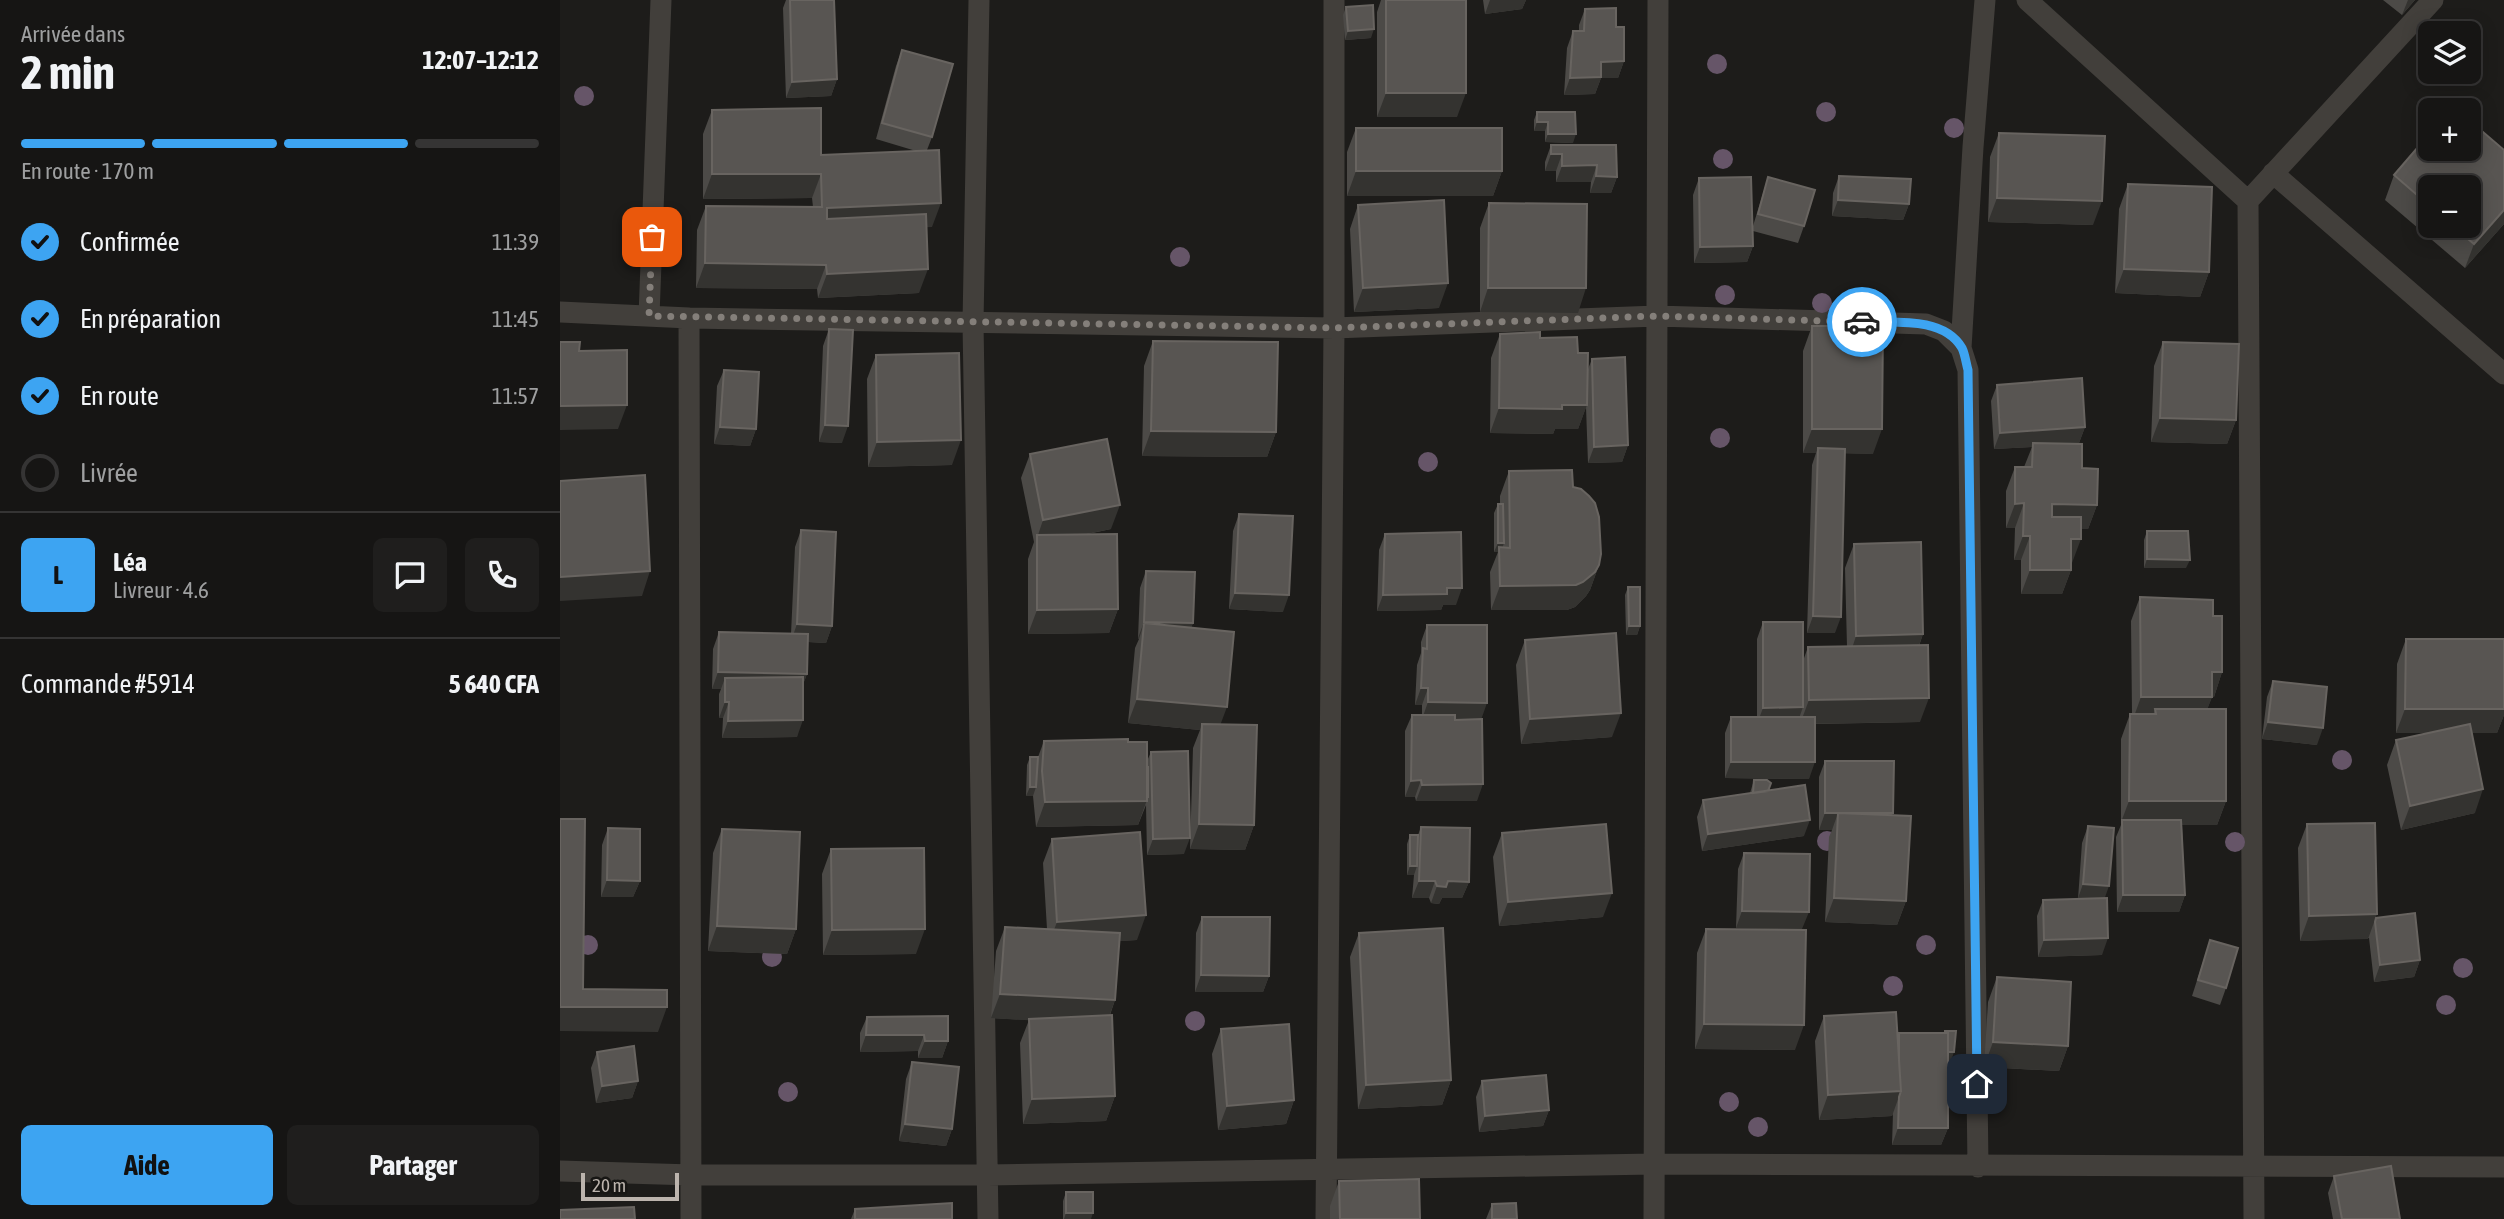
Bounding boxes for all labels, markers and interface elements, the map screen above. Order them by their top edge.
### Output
text: Arrivée dans [21,21,125,47]
map controls [2418,21,2481,238]
button: layers [2418,21,2481,84]
text: 12:07–12:12 [422,45,539,75]
text: 2 min [21,46,115,99]
button: + [2418,98,2481,161]
text: En route · 170 m [21,158,154,184]
button: − [2418,175,2481,238]
pin [622,207,682,267]
icon: bag [633,218,671,256]
icon: check [21,223,59,261]
text: Confirmée [80,227,180,257]
text: 11:39 [492,229,539,255]
courier [1827,287,1897,357]
icon: check [21,300,59,338]
icon: car [1843,303,1881,341]
text: En préparation [80,304,221,334]
text: 11:45 [492,306,539,332]
icon: check [21,377,59,415]
text: En route [80,381,159,411]
text: 11:57 [492,383,539,409]
text: Livrée [80,458,138,488]
button: chat [373,538,447,612]
button: phone [465,538,539,612]
text: Léa [113,547,147,577]
text: L [53,560,63,590]
text: Livreur · 4.6 [113,577,209,603]
text: Commande #5914 [21,669,195,699]
text: 5 640 CFA [449,669,539,699]
pin [1947,1054,2007,1114]
icon: home [1958,1065,1996,1103]
button: Aide [21,1125,273,1205]
button: Partager [287,1125,539,1205]
scale bar [581,1170,679,1202]
text: 20 m [592,1174,626,1196]

